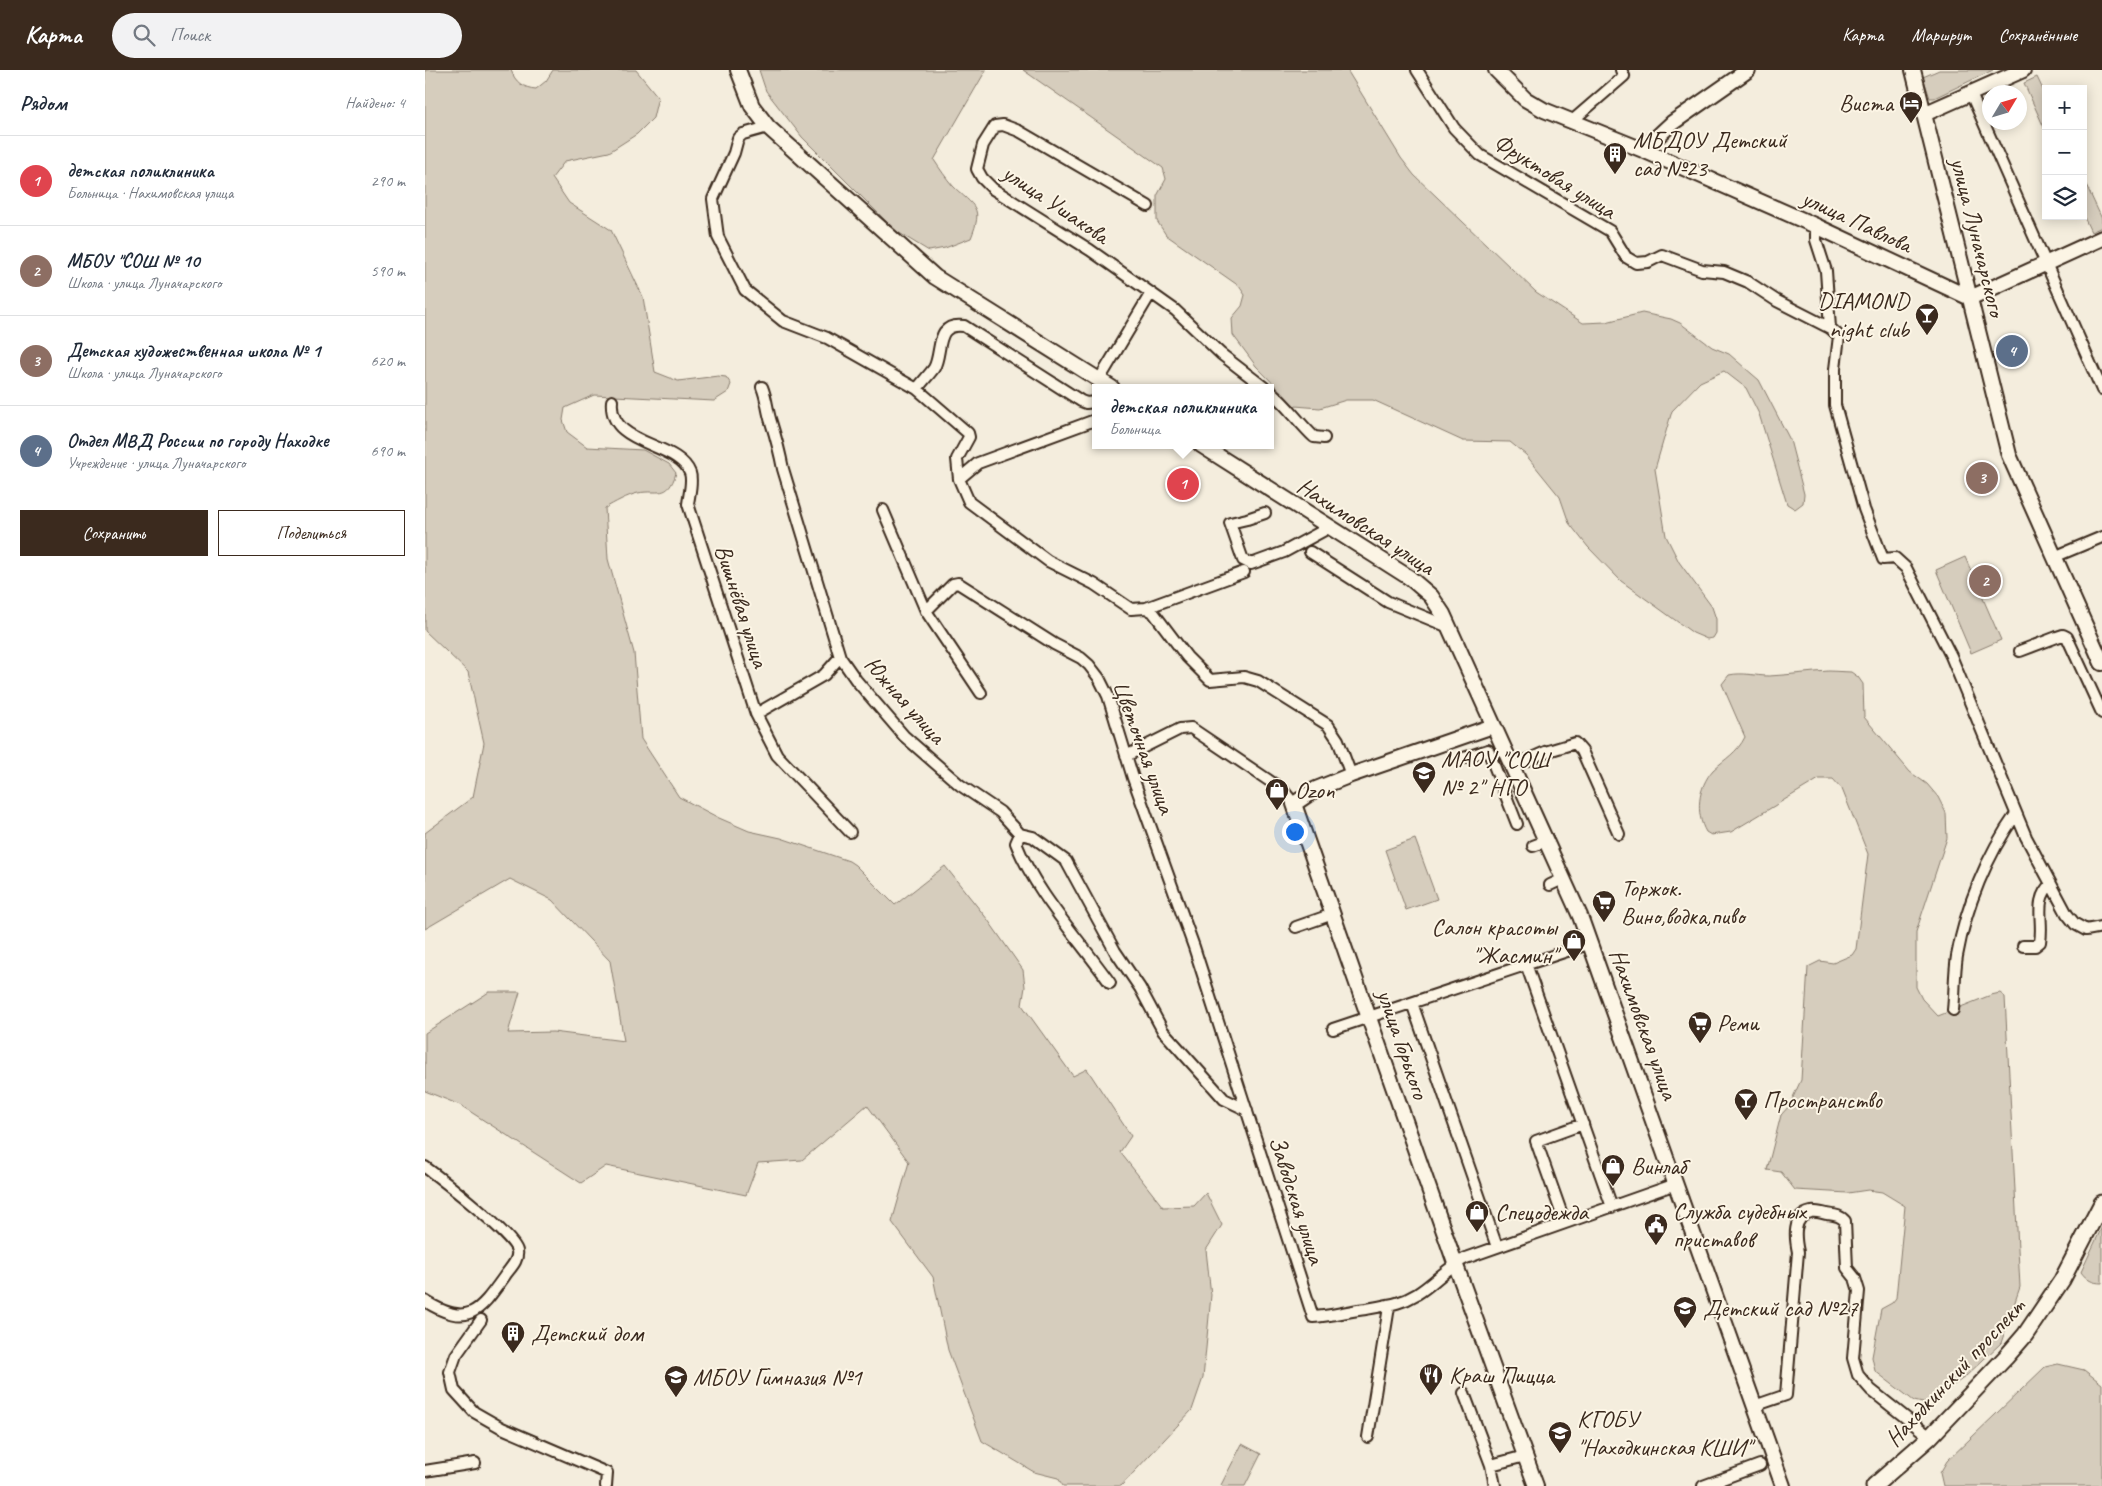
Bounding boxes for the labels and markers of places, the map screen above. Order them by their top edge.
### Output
place label: Виста [1839,88,1894,118]
hotel icon: Виста [1898,90,1924,124]
place label: МБДОУ Детский сад №23 [1633,125,1789,183]
building icon: МБДОУ Детский сад №23 [1602,141,1628,175]
place label: DIAMOND night club [1818,286,1911,344]
bar icon: DIAMOND night club [1914,302,1940,336]
pin: 4 [1996,332,2028,370]
pin: 3 [1966,459,1998,497]
pin: 1 [1167,465,1199,503]
pin: 2 [1969,562,2001,600]
place label: МАОУ "СОШ № 2" НГО [1441,744,1553,802]
school or university icon: МАОУ "СОШ № 2" НГО [1411,760,1437,794]
place label: Ozon [1295,775,1335,805]
shop icon: Ozon [1264,777,1290,811]
place label: Торжок. Вино,водка,пиво [1621,873,1747,931]
supermarket icon: Торжок. Вино,водка,пиво [1591,889,1617,923]
place label: Салон красоты "Жасмин" [1431,912,1562,970]
shop icon: Салон красоты "Жасмин" [1561,928,1587,962]
place label: Реми [1717,1008,1760,1038]
supermarket icon: Реми [1687,1010,1713,1044]
place label: Пространство [1763,1085,1883,1115]
bar icon: Пространство [1733,1087,1759,1121]
place label: Винлаб [1631,1151,1691,1181]
shop icon: Винлаб [1600,1153,1626,1187]
place label: Служба судебных приставов [1673,1196,1808,1254]
place label: Спецодежда [1495,1197,1589,1227]
shop icon: Спецодежда [1464,1199,1490,1233]
public building icon: Служба судебных приставов [1643,1212,1669,1246]
place label: Детский сад №27 [1703,1293,1859,1323]
school or university icon: Детский сад №27 [1672,1295,1698,1329]
place label: Детский дом [531,1318,645,1348]
building icon: Детский дом [500,1320,526,1354]
place label: Краш Пицца [1449,1360,1556,1390]
place label: МБОУ Гимназия №1 [693,1362,863,1392]
restaurant icon: Краш Пицца [1418,1362,1444,1396]
school or university icon: МБОУ Гимназия №1 [663,1364,689,1398]
place label: КГОБУ "Находкинская КШИ" [1577,1404,1757,1462]
school or university icon: КГОБУ "Находкинская КШИ" [1547,1420,1573,1454]

